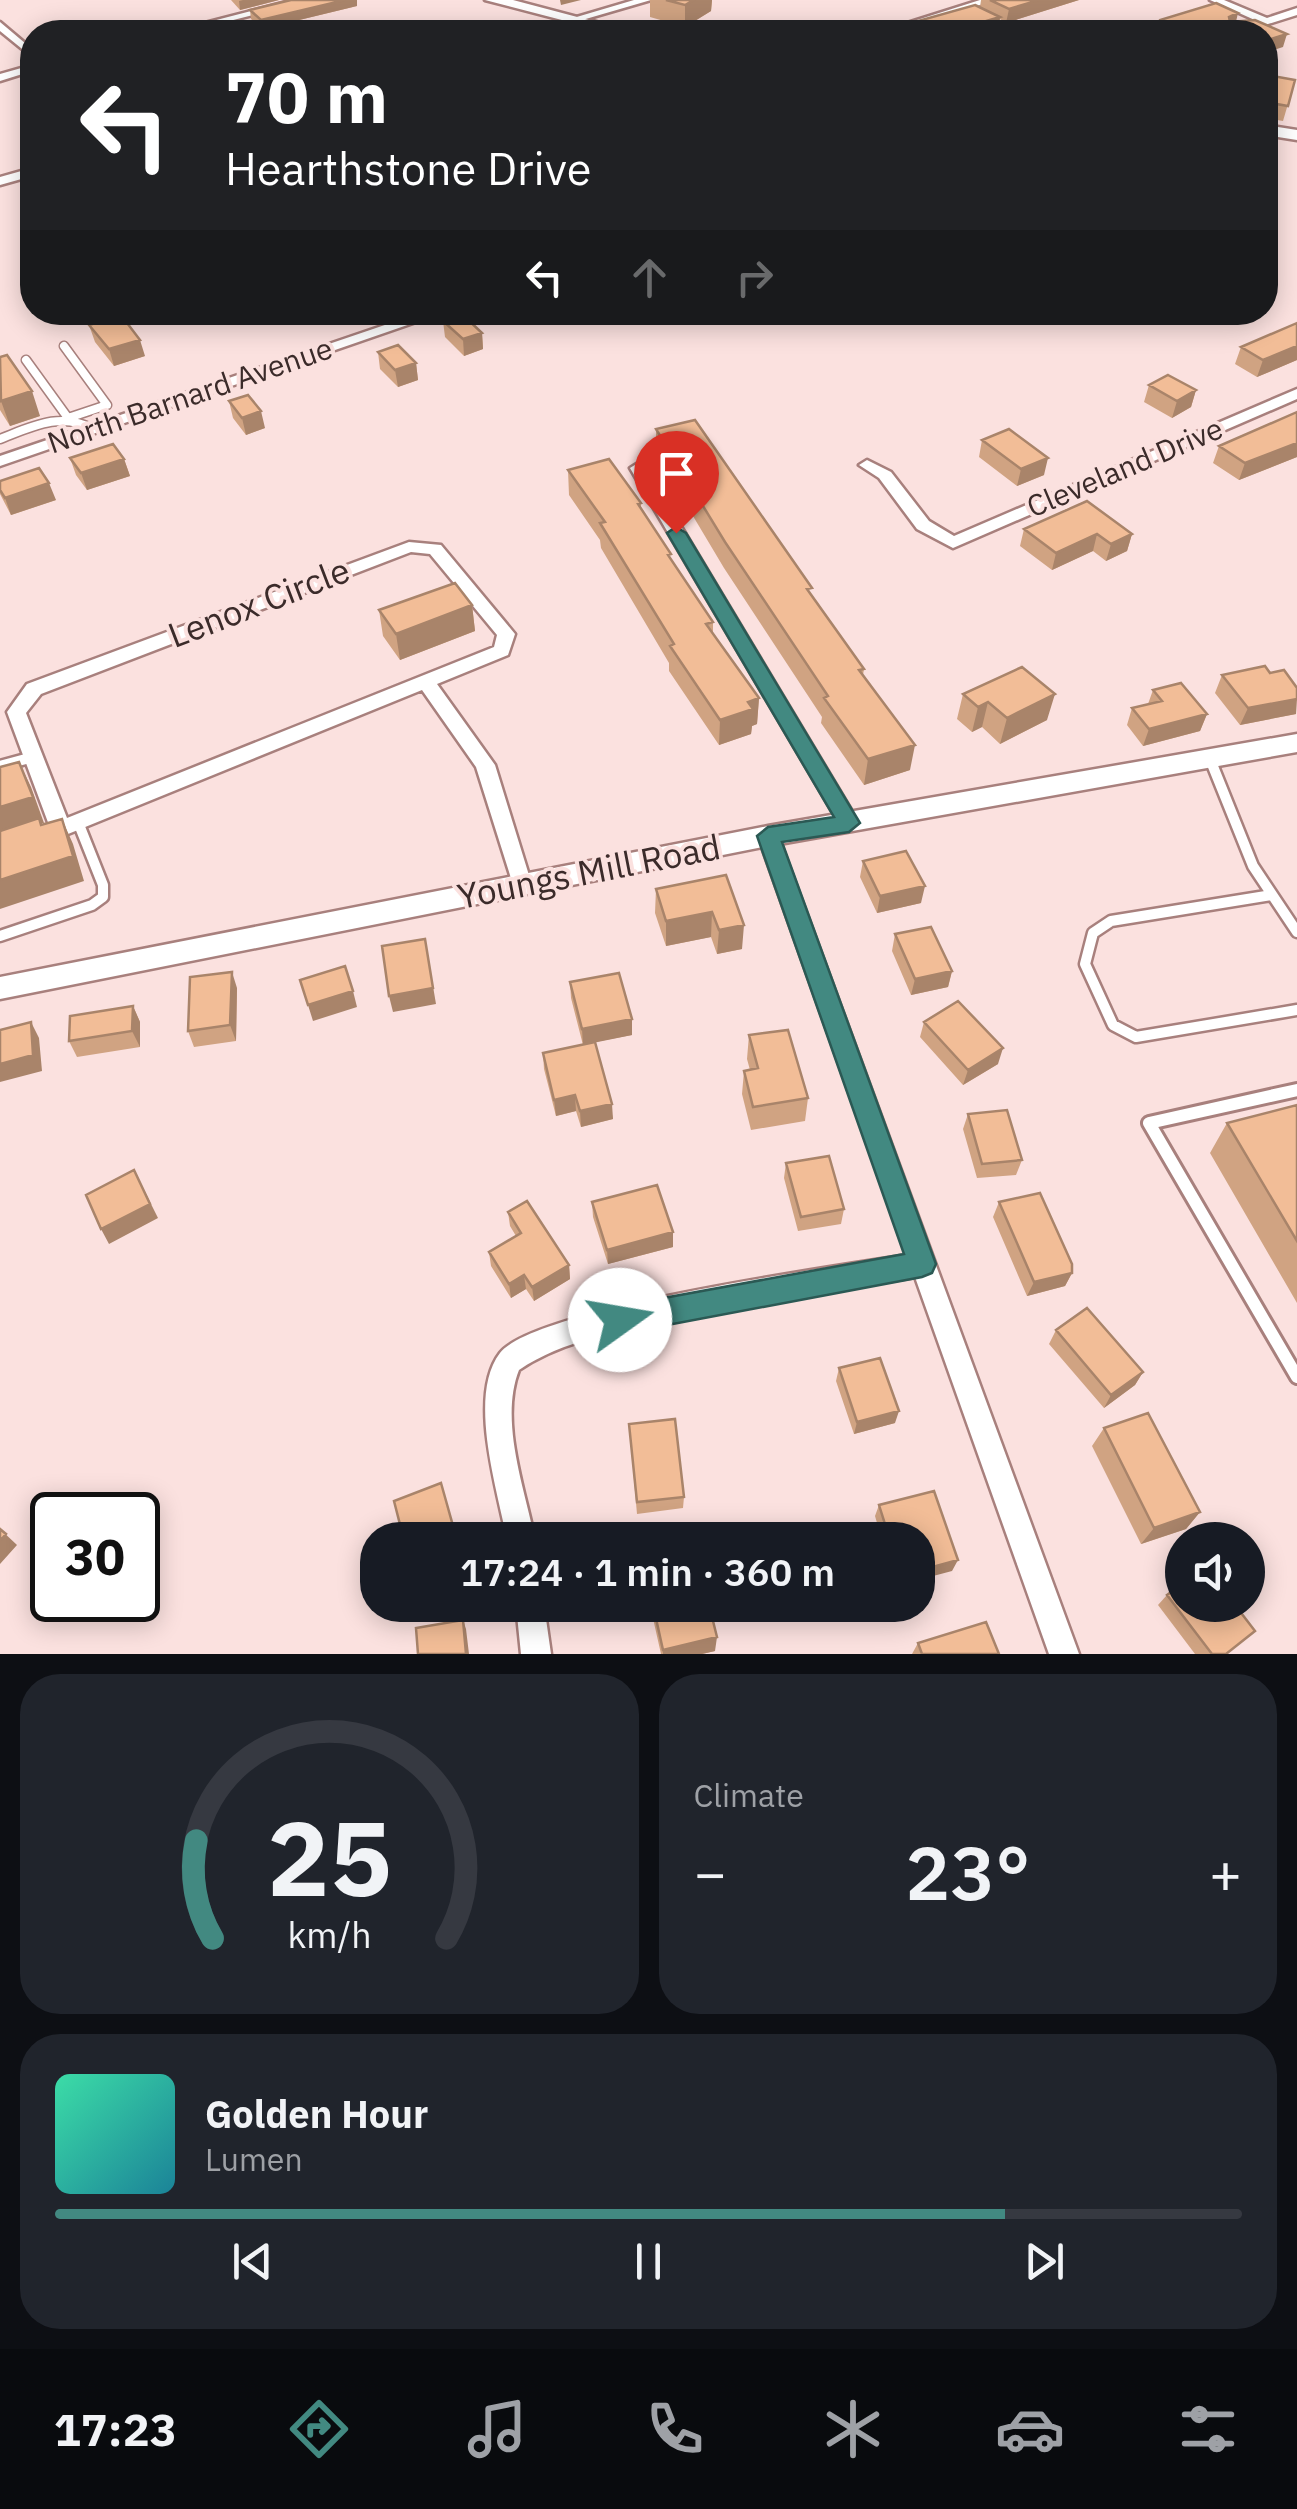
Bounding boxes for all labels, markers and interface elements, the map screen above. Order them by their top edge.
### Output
text: 70 m [225,51,388,142]
icon: left [60,60,190,190]
text: Hearthstone Drive [225,139,591,197]
icon: left [517,250,572,305]
icon: ahead [622,250,677,305]
icon: right [727,250,782,305]
street label: North Barnard Avenue [42,327,337,462]
street label: Cleveland Drive [1020,408,1228,525]
pin [634,431,719,534]
icon: arrive [649,446,704,501]
street label: Lenox Circle [161,546,356,658]
street label: Youngs Mill Road [453,823,724,919]
position arrow [568,1268,672,1372]
speed limit sign: 30 [30,1492,160,1622]
map controls [1165,1522,1265,1622]
button: sound [1165,1522,1265,1622]
text: 17:24 · 1 min · 360 m [460,1547,835,1596]
text: Climate [694,1774,804,1816]
text: 25 [267,1789,392,1925]
text: 23° [905,1823,1030,1921]
text: − [694,1837,727,1908]
text: + [1209,1837,1242,1908]
text: km/h [287,1911,371,1958]
text: Golden Hour [205,2089,428,2138]
text: Lumen [205,2138,303,2180]
icon: previous [225,2234,280,2289]
icon: pause [621,2234,676,2289]
icon: next [1017,2234,1072,2289]
icon: directions [284,2394,354,2464]
icon: music [462,2394,532,2464]
icon: phone [640,2394,710,2464]
icon: climate [818,2394,888,2464]
icon: car [995,2394,1065,2464]
icon: filters [1173,2394,1243,2464]
text: 17:23 [54,2400,177,2458]

